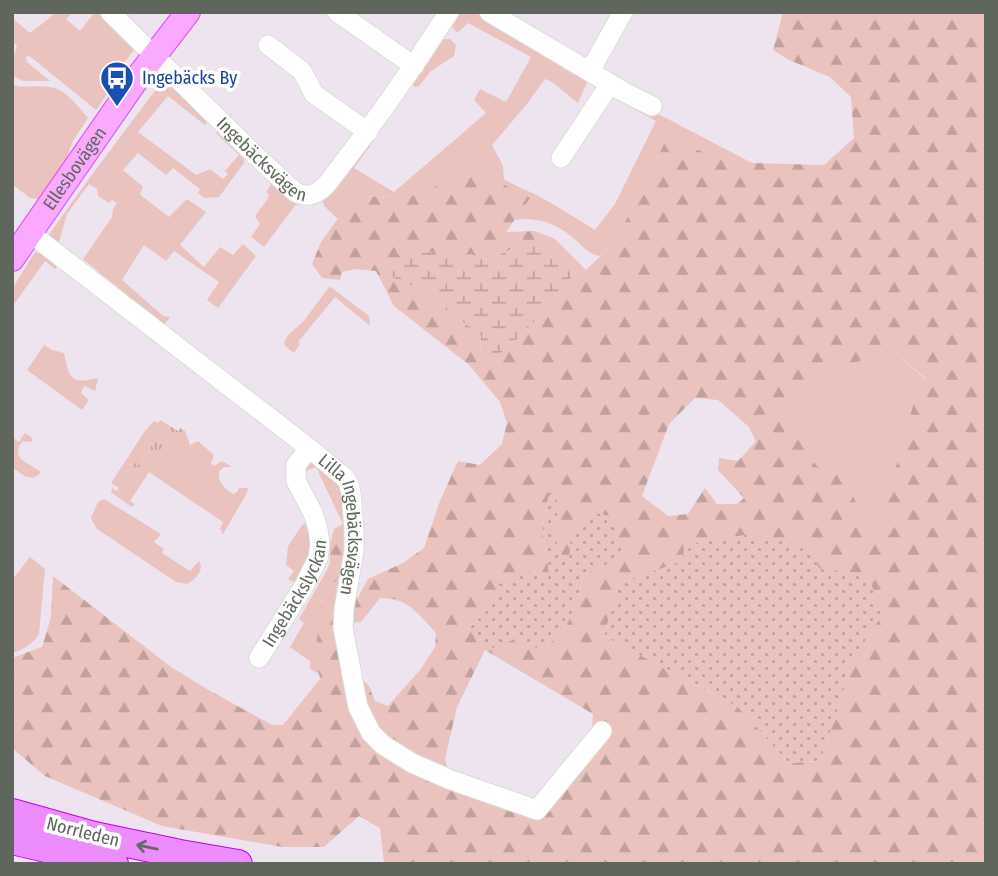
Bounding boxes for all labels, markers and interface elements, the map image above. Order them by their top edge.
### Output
bus stop icon: Ingebäcks By [98,59,136,108]
place label: Ingebäcks By [142,67,237,89]
street label: Ingebäcksvägen [212,112,309,206]
street label: Ellesbovägen [38,123,111,214]
street label: Lilla Ingebäcksvägen [314,449,365,597]
street label: Ingebäckslyckan [258,538,332,651]
street label: Norrleden [44,812,122,852]
one-way arrow [136,840,159,854]

